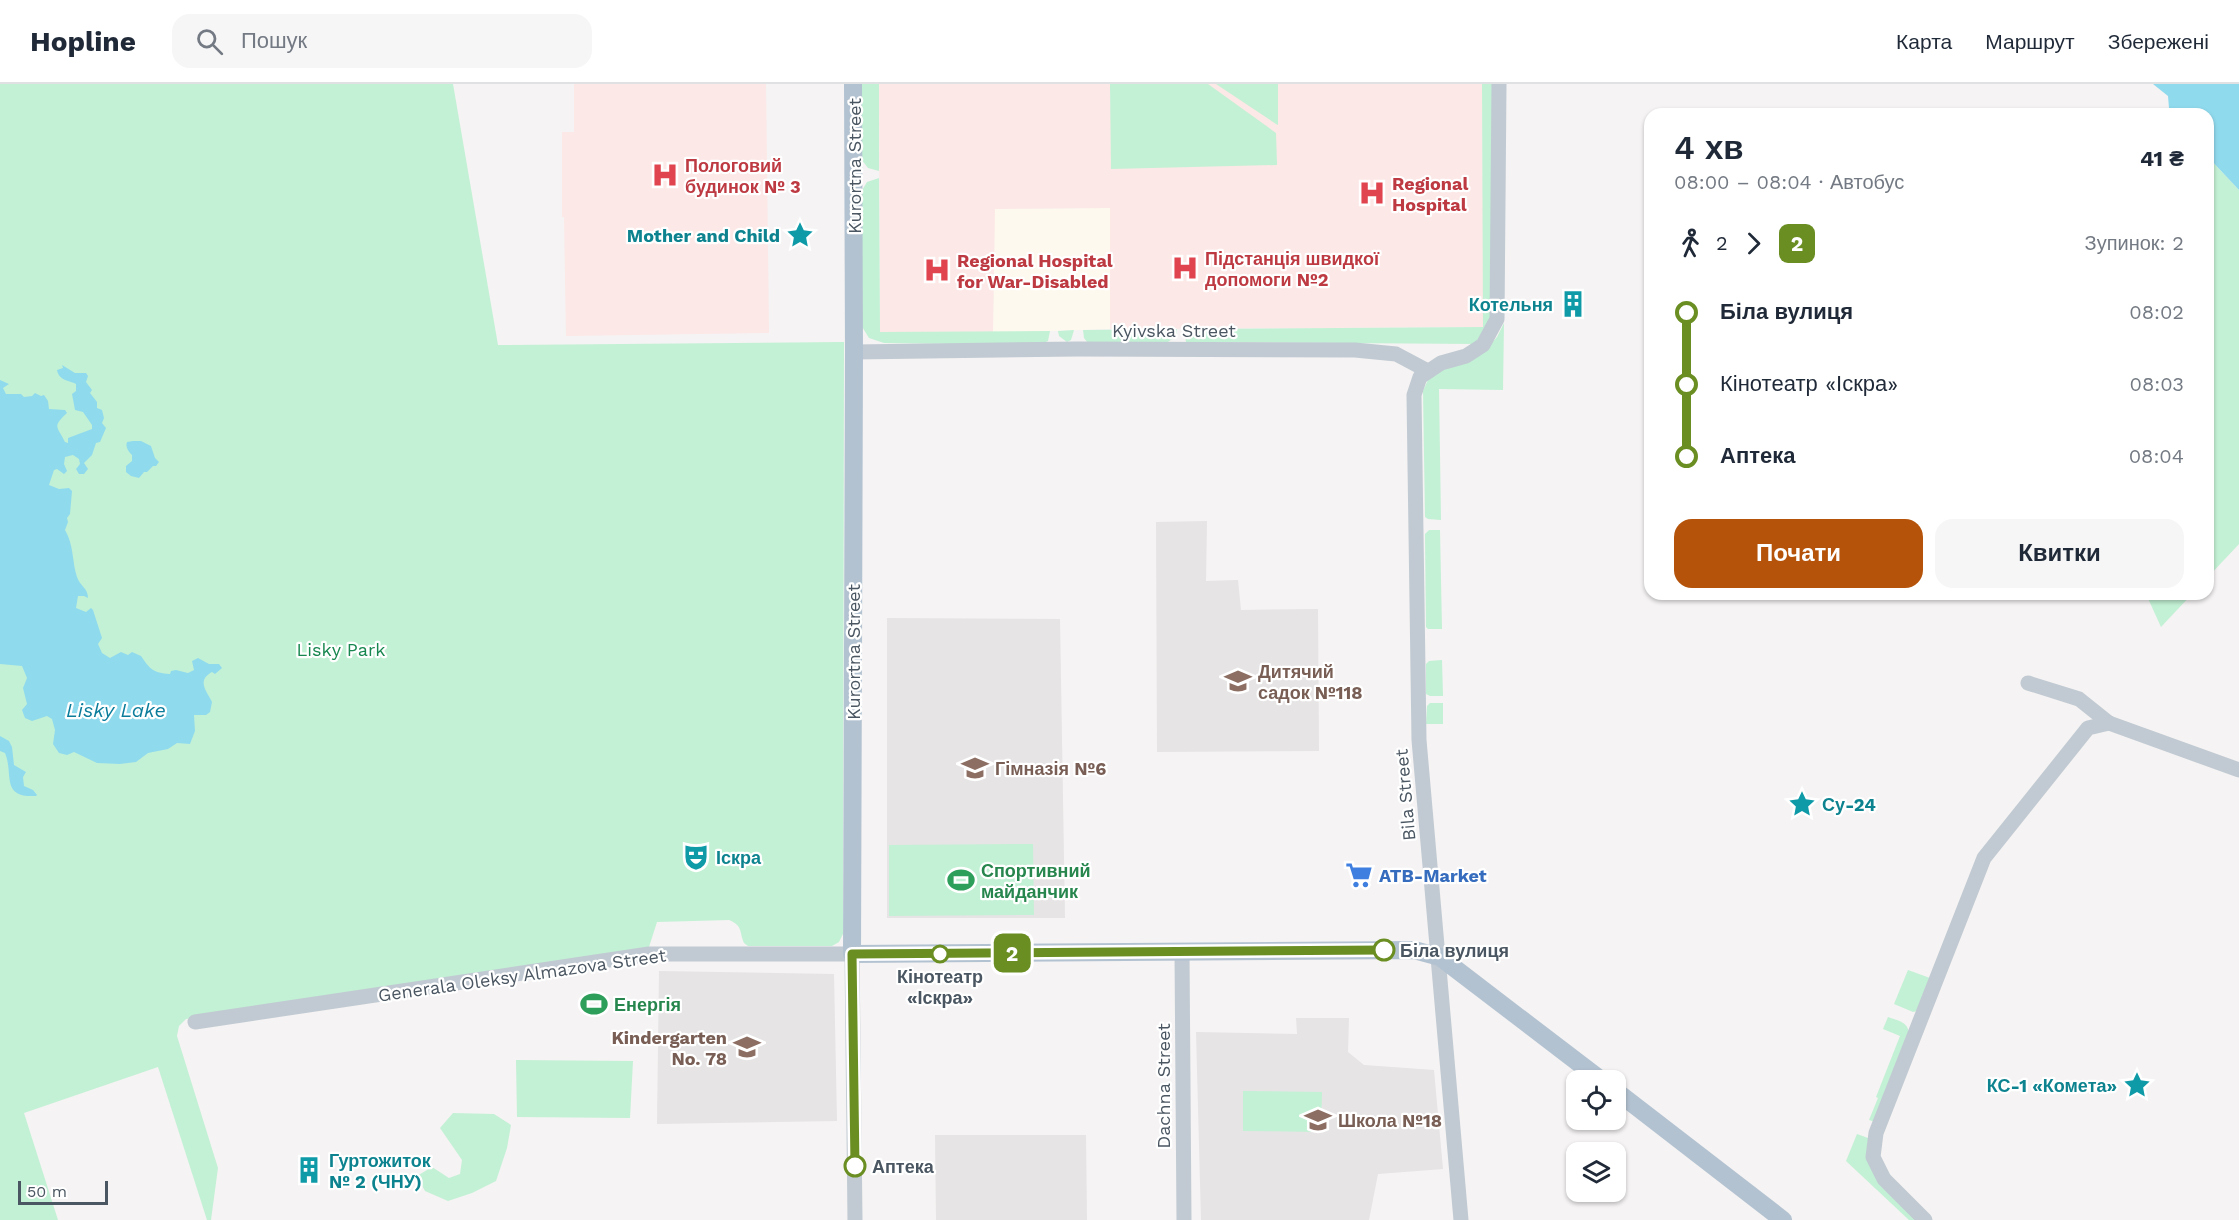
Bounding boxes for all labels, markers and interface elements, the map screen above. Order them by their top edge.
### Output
search box [172,14,592,68]
text: Hopline [30,25,136,58]
icon: search [193,25,226,58]
text: Пошук [241,28,307,53]
text: Карта [1896,29,1952,54]
text: Маршрут [1985,29,2075,54]
text: Збережені [2108,29,2209,54]
street label: Kurortna Street [844,98,865,234]
text: 4 хв [1674,128,1744,167]
text: 41 ₴ [2140,146,2184,171]
place label: Пологовий будинок № 3 [685,155,801,197]
hospital icon: Пологовий будинок № 3 [650,160,680,190]
text: 08:00 – 08:04 · Автобус [1674,170,1904,194]
place label: Regional Hospital [1392,173,1468,215]
hospital icon: Regional Hospital [1357,178,1387,208]
place icon: Mother and Child [785,220,815,250]
place label: Mother and Child [627,225,780,246]
icon: walk [1674,227,1707,260]
icon: forward [1737,227,1770,260]
text: 2 [1716,231,1728,255]
text: 2 [1791,231,1803,256]
text: Зупинок: 2 [2085,231,2184,255]
place label: Підстанція швидкої допомоги №2 [1205,248,1380,290]
place label: Regional Hospital for War-Disabled [957,250,1113,292]
hospital icon: Підстанція швидкої допомоги №2 [1170,253,1200,283]
hospital icon: Regional Hospital for War-Disabled [922,255,952,285]
building icon: Котельня [1558,289,1588,319]
place label: Котельня [1469,294,1553,315]
text: Біла вулиця [1720,299,1853,324]
text: 08:02 [2129,300,2184,324]
street label: Kyivska Street [1112,320,1236,341]
text: Кінотеатр «Іскра» [1720,371,1898,396]
text: 08:03 [2130,372,2184,396]
text: Аптека [1720,443,1795,468]
text: 08:04 [2129,444,2184,468]
button: Почати [1674,519,1923,588]
button: Квитки [1935,519,2184,588]
street label: Kurortna Street [843,584,864,720]
park label: Lisky Park [297,639,385,660]
place label: Дитячий садок №118 [1258,661,1363,703]
school or university icon: Дитячий садок №118 [1223,666,1253,696]
water label: Lisky Lake [66,698,166,722]
street label: Bila Street [1390,748,1419,842]
school or university icon: Гімназія №6 [960,753,990,783]
place label: Гімназія №6 [995,758,1106,779]
place icon: Су-24 [1787,789,1817,819]
place label: Су-24 [1822,794,1876,815]
theatre icon: Іскра [681,842,711,872]
place label: Іскра [716,847,762,868]
place label: Спортивний майданчик [981,860,1091,902]
supermarket icon: ATB-Market [1344,860,1374,890]
sports icon: Спортивний майданчик [946,865,976,895]
place label: ATB-Market [1379,865,1487,886]
line badge: 2 [992,934,1032,972]
marker: Біла вулиця [1373,939,1395,961]
place label: Біла вулиця [1400,940,1509,961]
text: 2 [1006,941,1018,966]
street label: Generala Oleksy Almazova Street [377,944,668,1006]
marker: Кінотеатр «Іскра» [931,945,949,963]
place label: Кінотеатр «Іскра» [897,966,983,1008]
sports icon: Енергія [579,989,609,1019]
place label: Енергія [614,994,681,1015]
street label: Dachna Street [1153,1023,1174,1149]
place label: Kindergarten No. 78 [611,1027,727,1069]
school or university icon: Kindergarten No. 78 [732,1032,762,1062]
map controls [1566,1070,1626,1202]
button: locate [1566,1070,1626,1130]
place icon: КС-1 «Комета» [2122,1070,2152,1100]
place label: КС-1 «Комета» [1987,1075,2117,1096]
school or university icon: Школа №18 [1303,1105,1333,1135]
place label: Школа №18 [1338,1110,1442,1131]
button: layers [1566,1142,1626,1202]
place label: Гуртожиток № 2 (ЧНУ) [329,1150,432,1192]
building icon: Гуртожиток № 2 (ЧНУ) [294,1155,324,1185]
marker: Аптека [844,1155,866,1177]
place label: Аптека [872,1156,935,1177]
scale bar [18,1178,108,1206]
text: 50 m [27,1182,67,1201]

